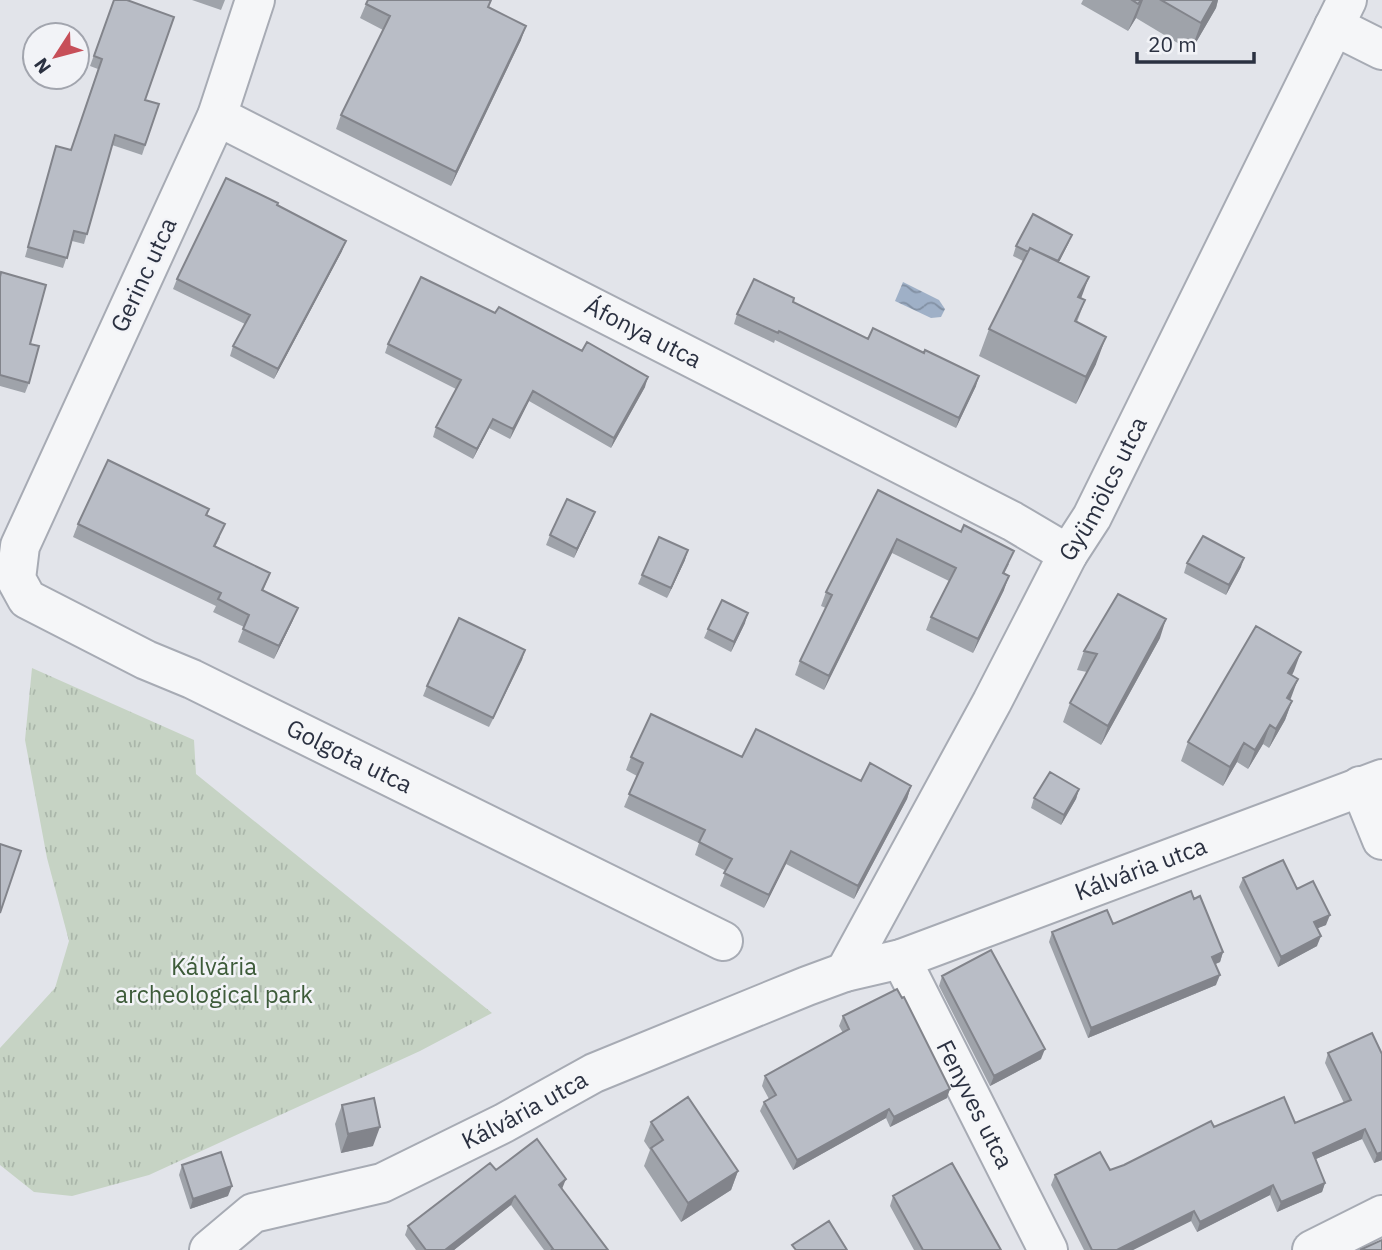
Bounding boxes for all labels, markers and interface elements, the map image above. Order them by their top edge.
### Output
north arrow [21,21,91,91]
scale bar [1137,21,1254,65]
text: 20 m [1148,30,1197,58]
text: N [28,53,56,79]
street label: Gerinc utca [103,212,184,337]
street label: Áfonya utca [580,289,707,375]
street label: Gyümölcs utca [1051,411,1154,567]
street label: Golgota utca [281,711,418,800]
street label: Kálvária utca [1070,829,1211,908]
park label: Kálvária archeological park [115,950,313,1010]
street label: Fenyves utca [929,1034,1021,1174]
street label: Kálvária utca [456,1063,593,1156]

